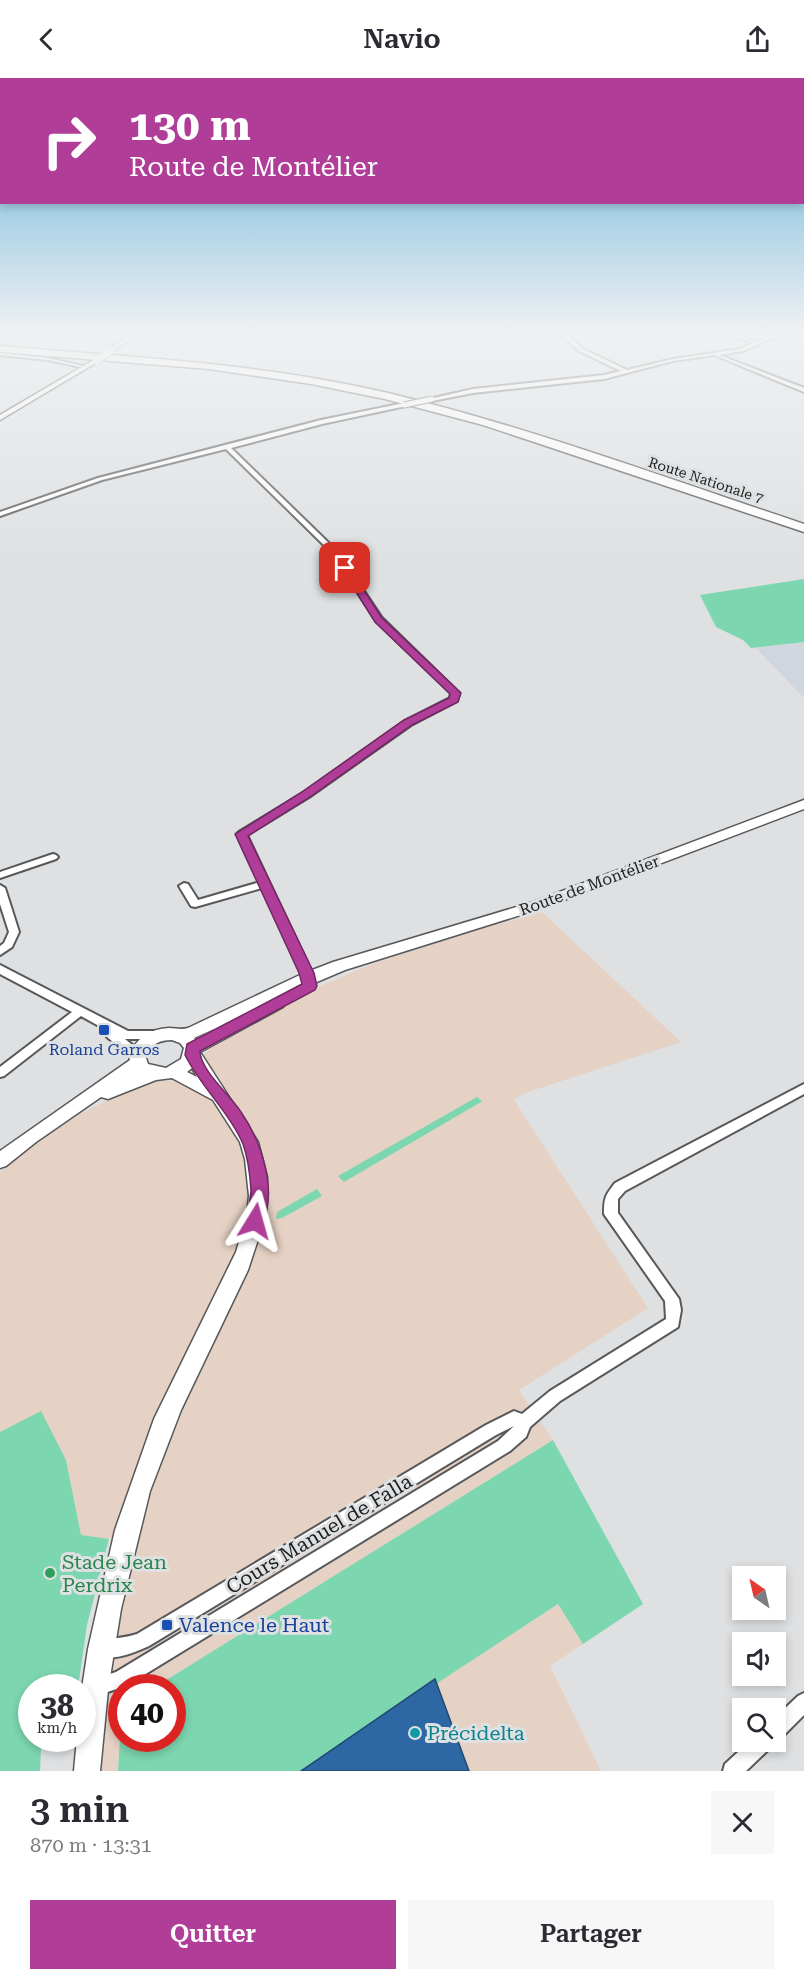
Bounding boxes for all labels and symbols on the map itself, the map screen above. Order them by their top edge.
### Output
street label: Route Nationale 7 [647,454,766,506]
pin [319,542,370,593]
street label: Route de Montélier [517,851,662,920]
marker: Roland Garros [97,1023,111,1037]
place label: Roland Garros [49,1040,160,1059]
position arrow [223,1189,287,1253]
street label: Cours Manuel de Falla [222,1469,417,1599]
place label: Stade Jean Perdrix [62,1550,167,1597]
marker: Stade Jean Perdrix [43,1566,57,1580]
north arrow [732,1566,786,1620]
place label: Valence le Haut [179,1613,330,1637]
marker: Valence le Haut [160,1618,174,1632]
speed limit sign: 40 [108,1674,186,1752]
place label: Précidelta [427,1721,525,1745]
marker: Précidelta [408,1726,422,1740]

